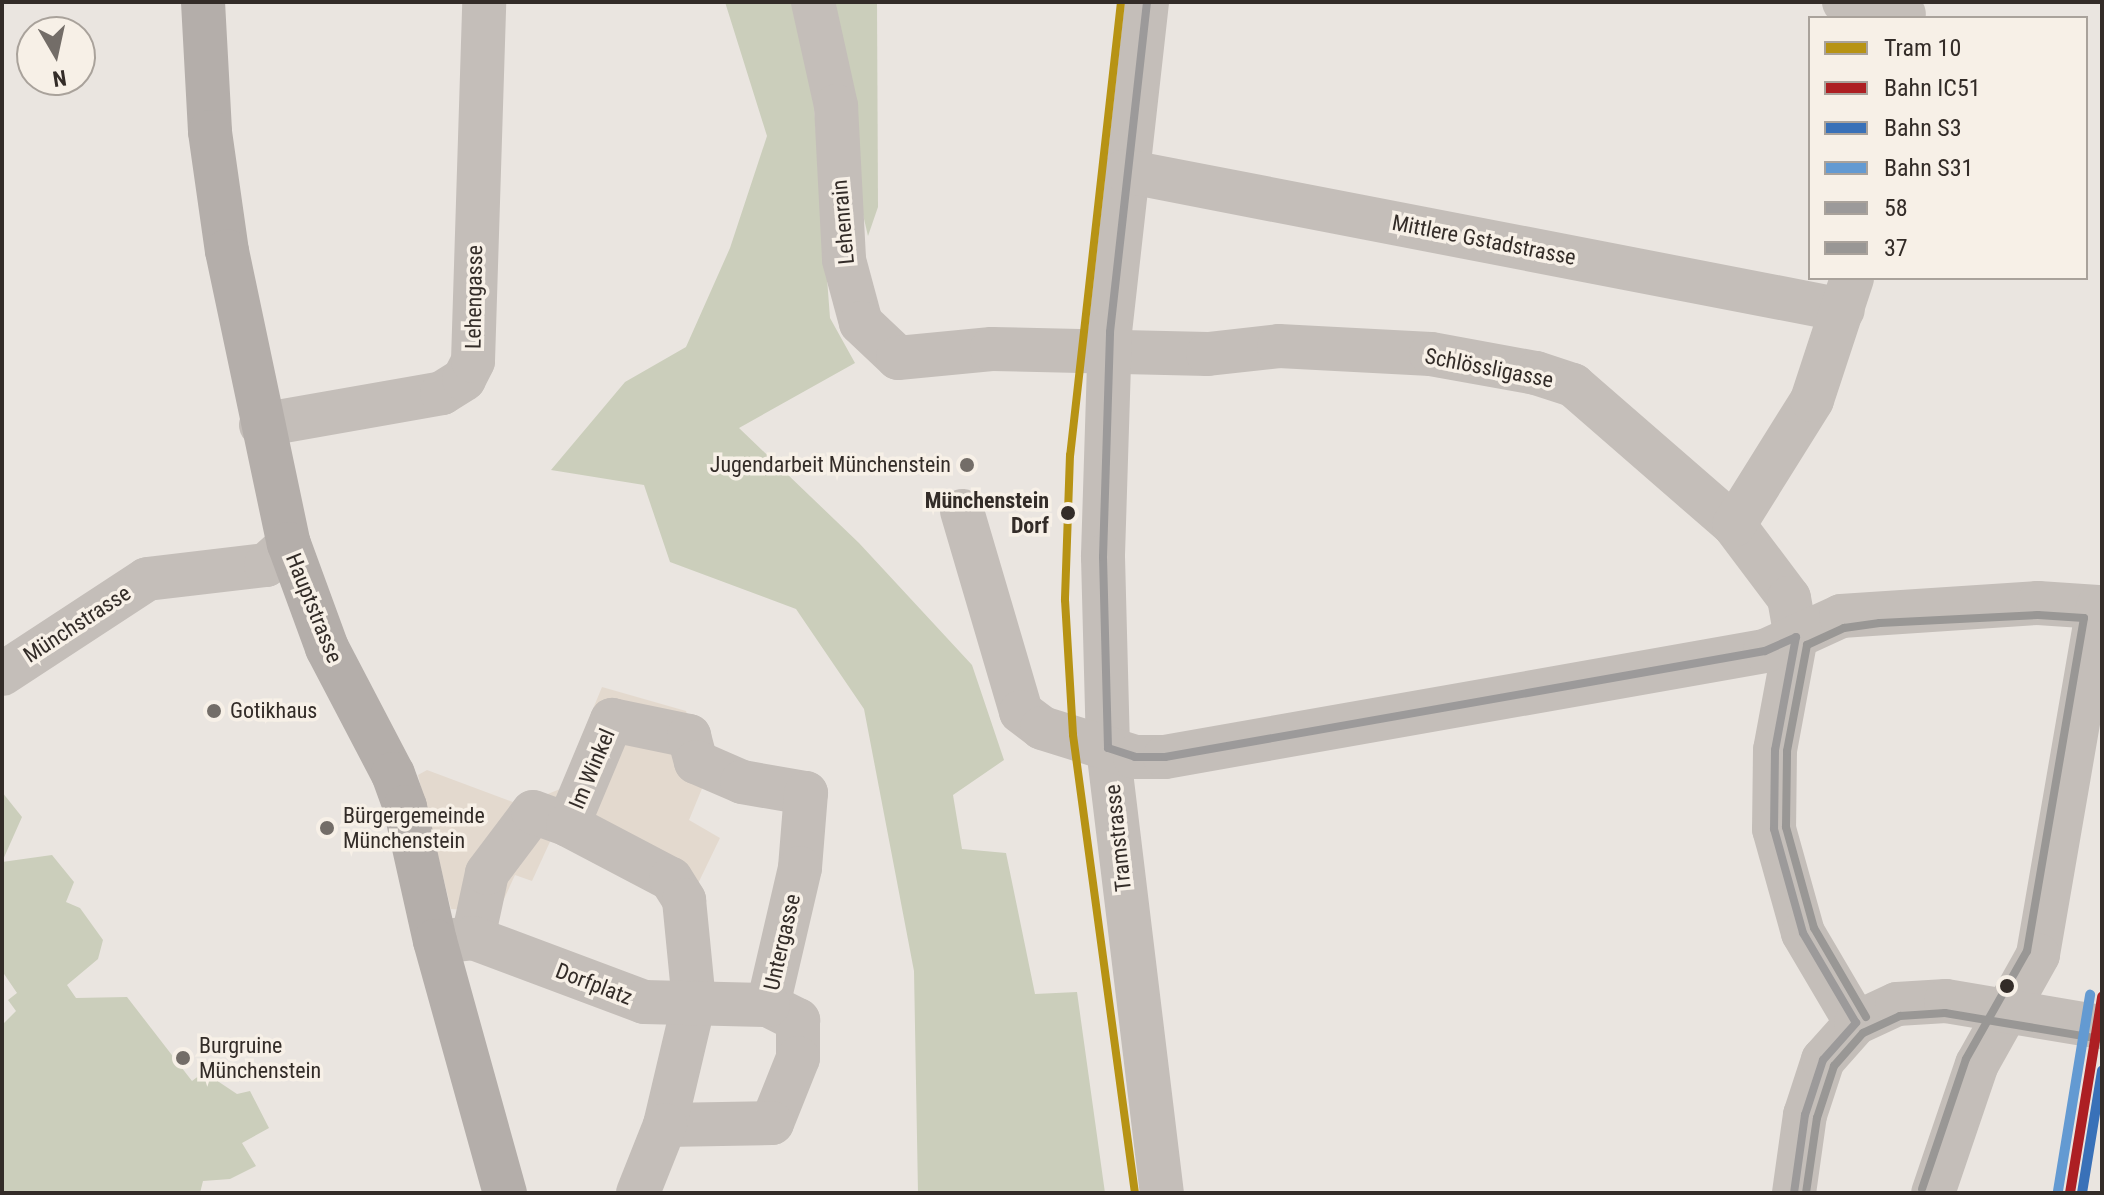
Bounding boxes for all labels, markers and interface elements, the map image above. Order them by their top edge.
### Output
north arrow [16,16,96,96]
legend [1808,16,2088,280]
text: Tram 10 [1884,34,1961,62]
text: N [51,65,68,92]
text: Bahn IC51 [1884,74,1981,102]
text: Bahn S3 [1884,114,1962,142]
text: Bahn S31 [1884,154,1973,182]
street label: Lehenrain [826,179,860,265]
text: 58 [1884,194,1908,222]
street label: Mittlere Gstadstrasse [1390,209,1578,271]
text: 37 [1884,234,1908,262]
street label: Lehengasse [460,245,488,349]
street label: Schlössligasse [1423,343,1555,393]
place label: Jugendarbeit Münchenstein [710,452,951,478]
marker: Jugendarbeit Münchenstein [958,456,976,474]
place label: Münchenstein Dorf [925,487,1049,538]
marker: Münchenstein Dorf [1056,501,1080,525]
street label: Hauptstrasse [280,549,348,667]
street label: Münchstrasse [18,580,136,668]
place label: Gotikhaus [230,698,317,724]
marker: Gotikhaus [205,702,223,720]
street label: Im Winkel [563,725,621,813]
street label: Tramstrasse [1099,783,1137,893]
place label: Bürgergemeinde Münchenstein [343,802,485,854]
marker: Bürgergemeinde Münchenstein [318,819,336,837]
street label: Untergasse [758,891,806,993]
street label: Dorfplatz [552,957,636,1011]
unlabelled marker [1999,978,2015,994]
place label: Burgruine Münchenstein [199,1032,321,1084]
marker: Burgruine Münchenstein [174,1049,192,1067]

